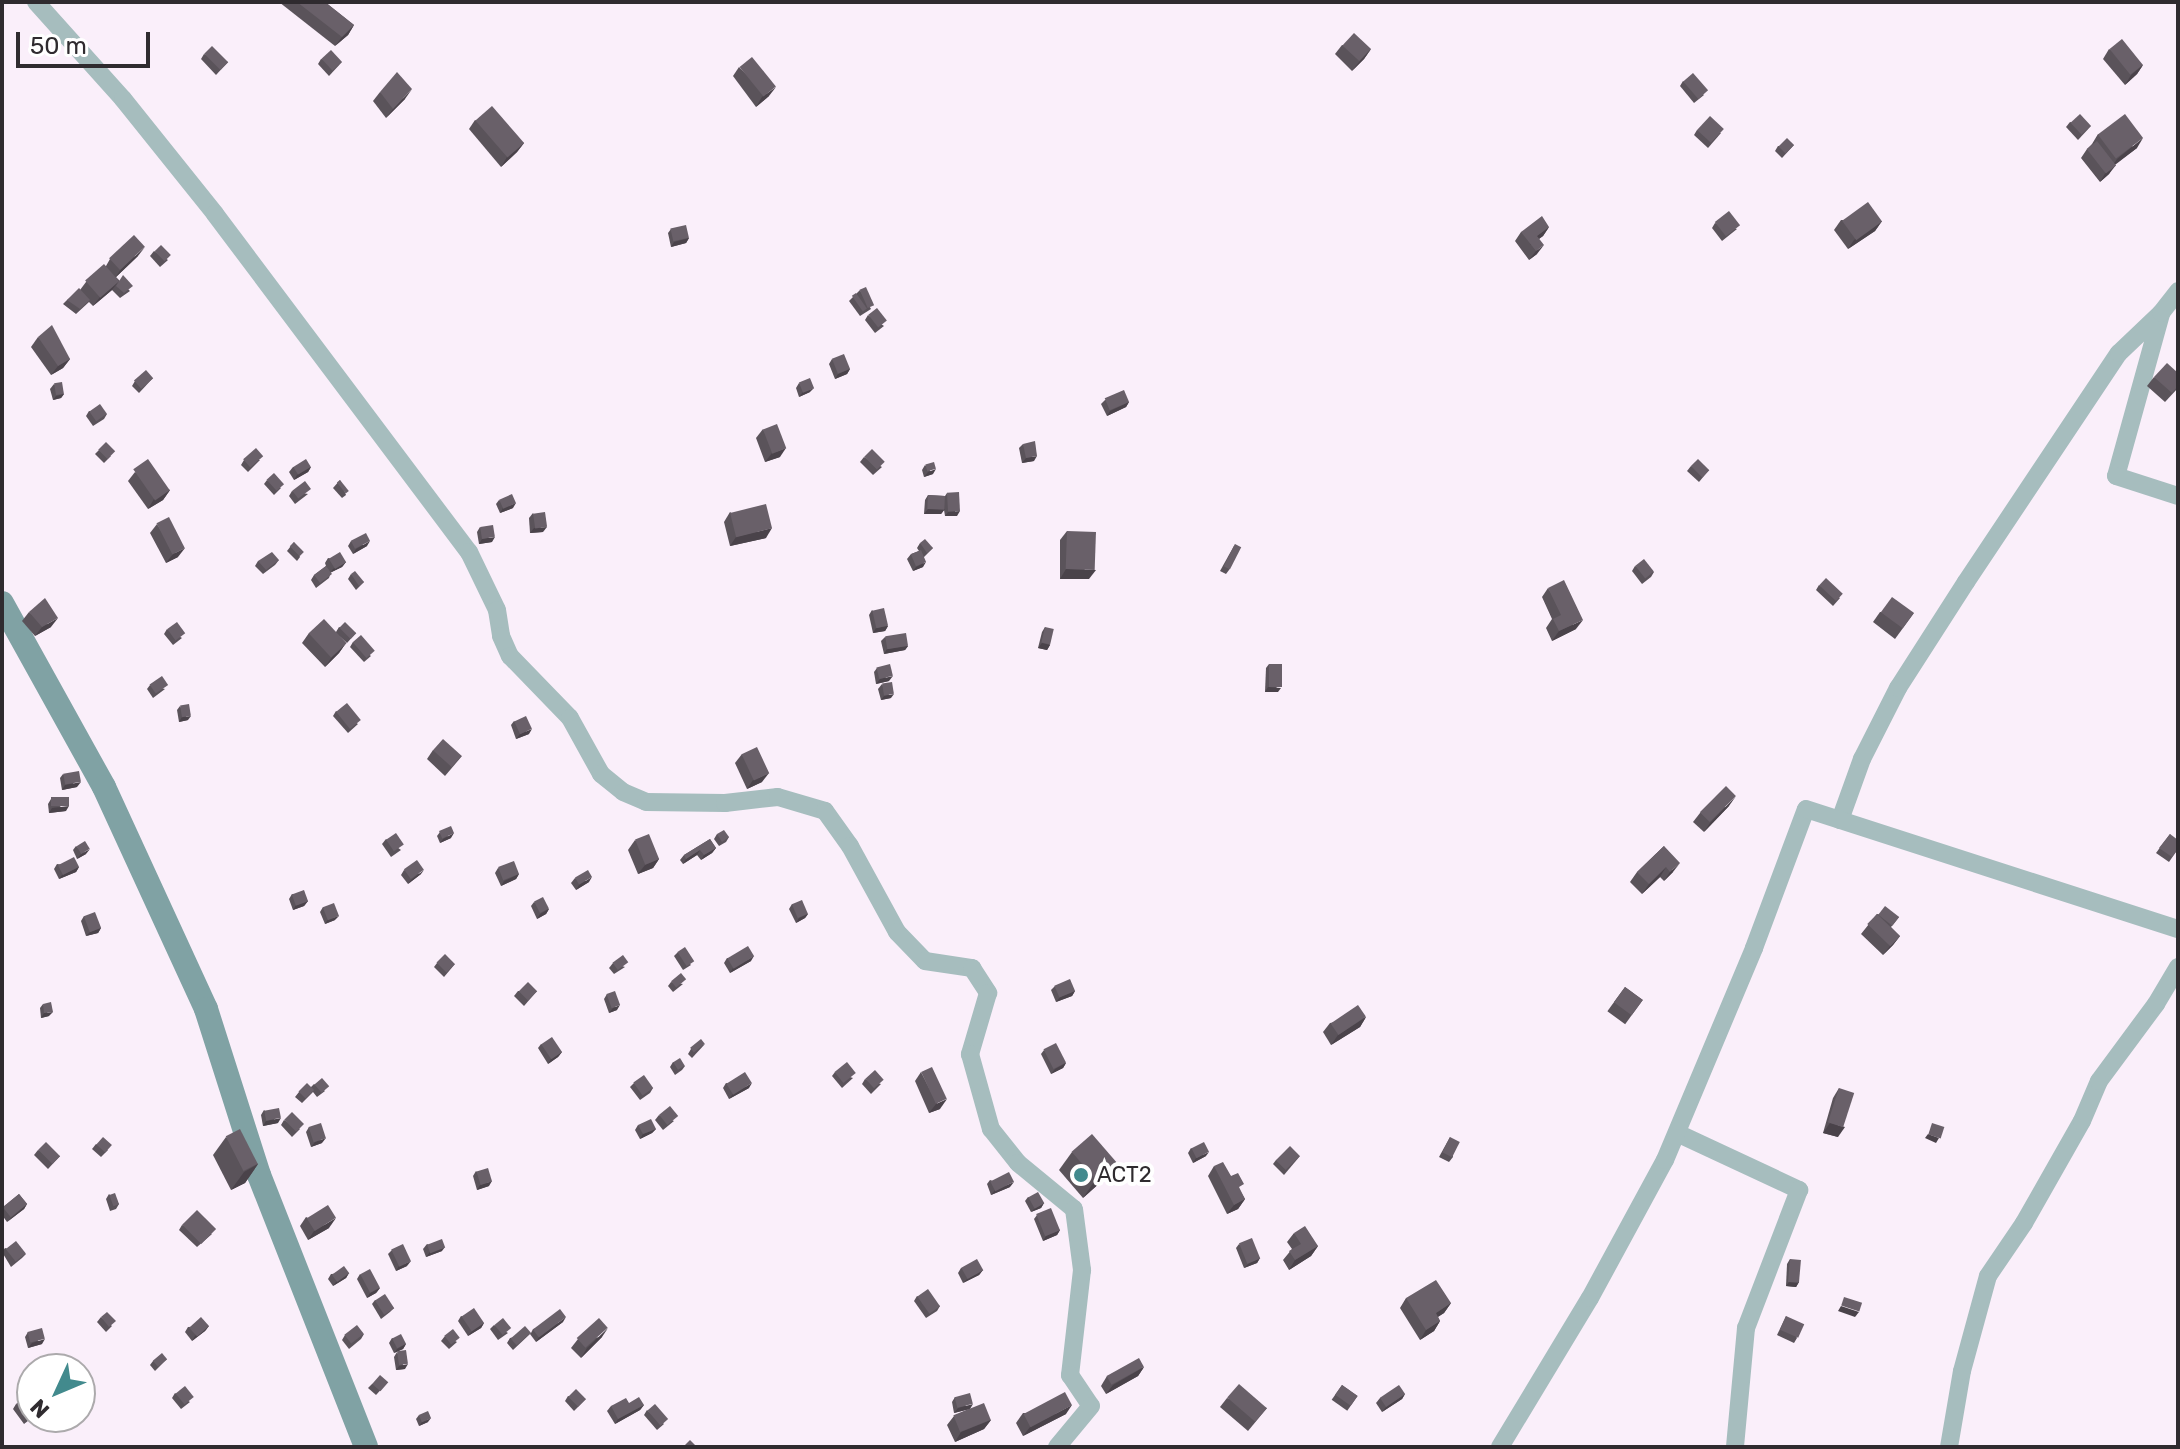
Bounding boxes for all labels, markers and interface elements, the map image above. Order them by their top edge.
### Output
scale bar [20,16,154,66]
text: 50 m [30,32,87,60]
place label: ACT2 [1097,1162,1152,1188]
marker: ACT2 [1072,1166,1090,1184]
north arrow [16,1353,96,1433]
text: N [25,1394,55,1424]

